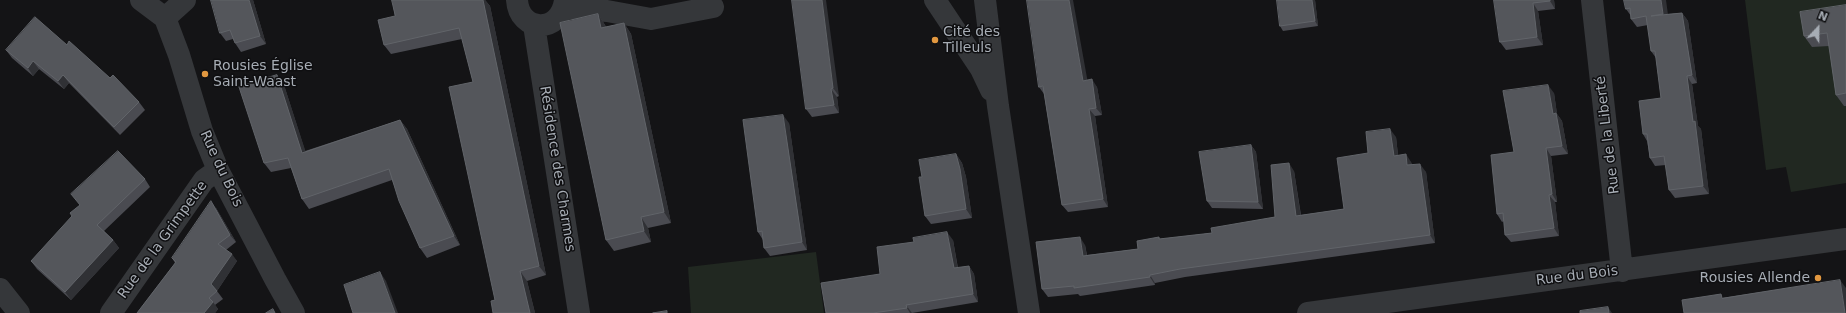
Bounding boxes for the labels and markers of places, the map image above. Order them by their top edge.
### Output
place label: Cité des Tilleuls [943,24,1000,56]
marker: Cité des Tilleuls [930,35,940,45]
place label: Rousies Église Saint-Waast [213,58,312,90]
marker: Rousies Église Saint-Waast [200,69,210,79]
place label: Rousies Allende [1700,270,1810,286]
marker: Rousies Allende [1813,273,1823,283]

